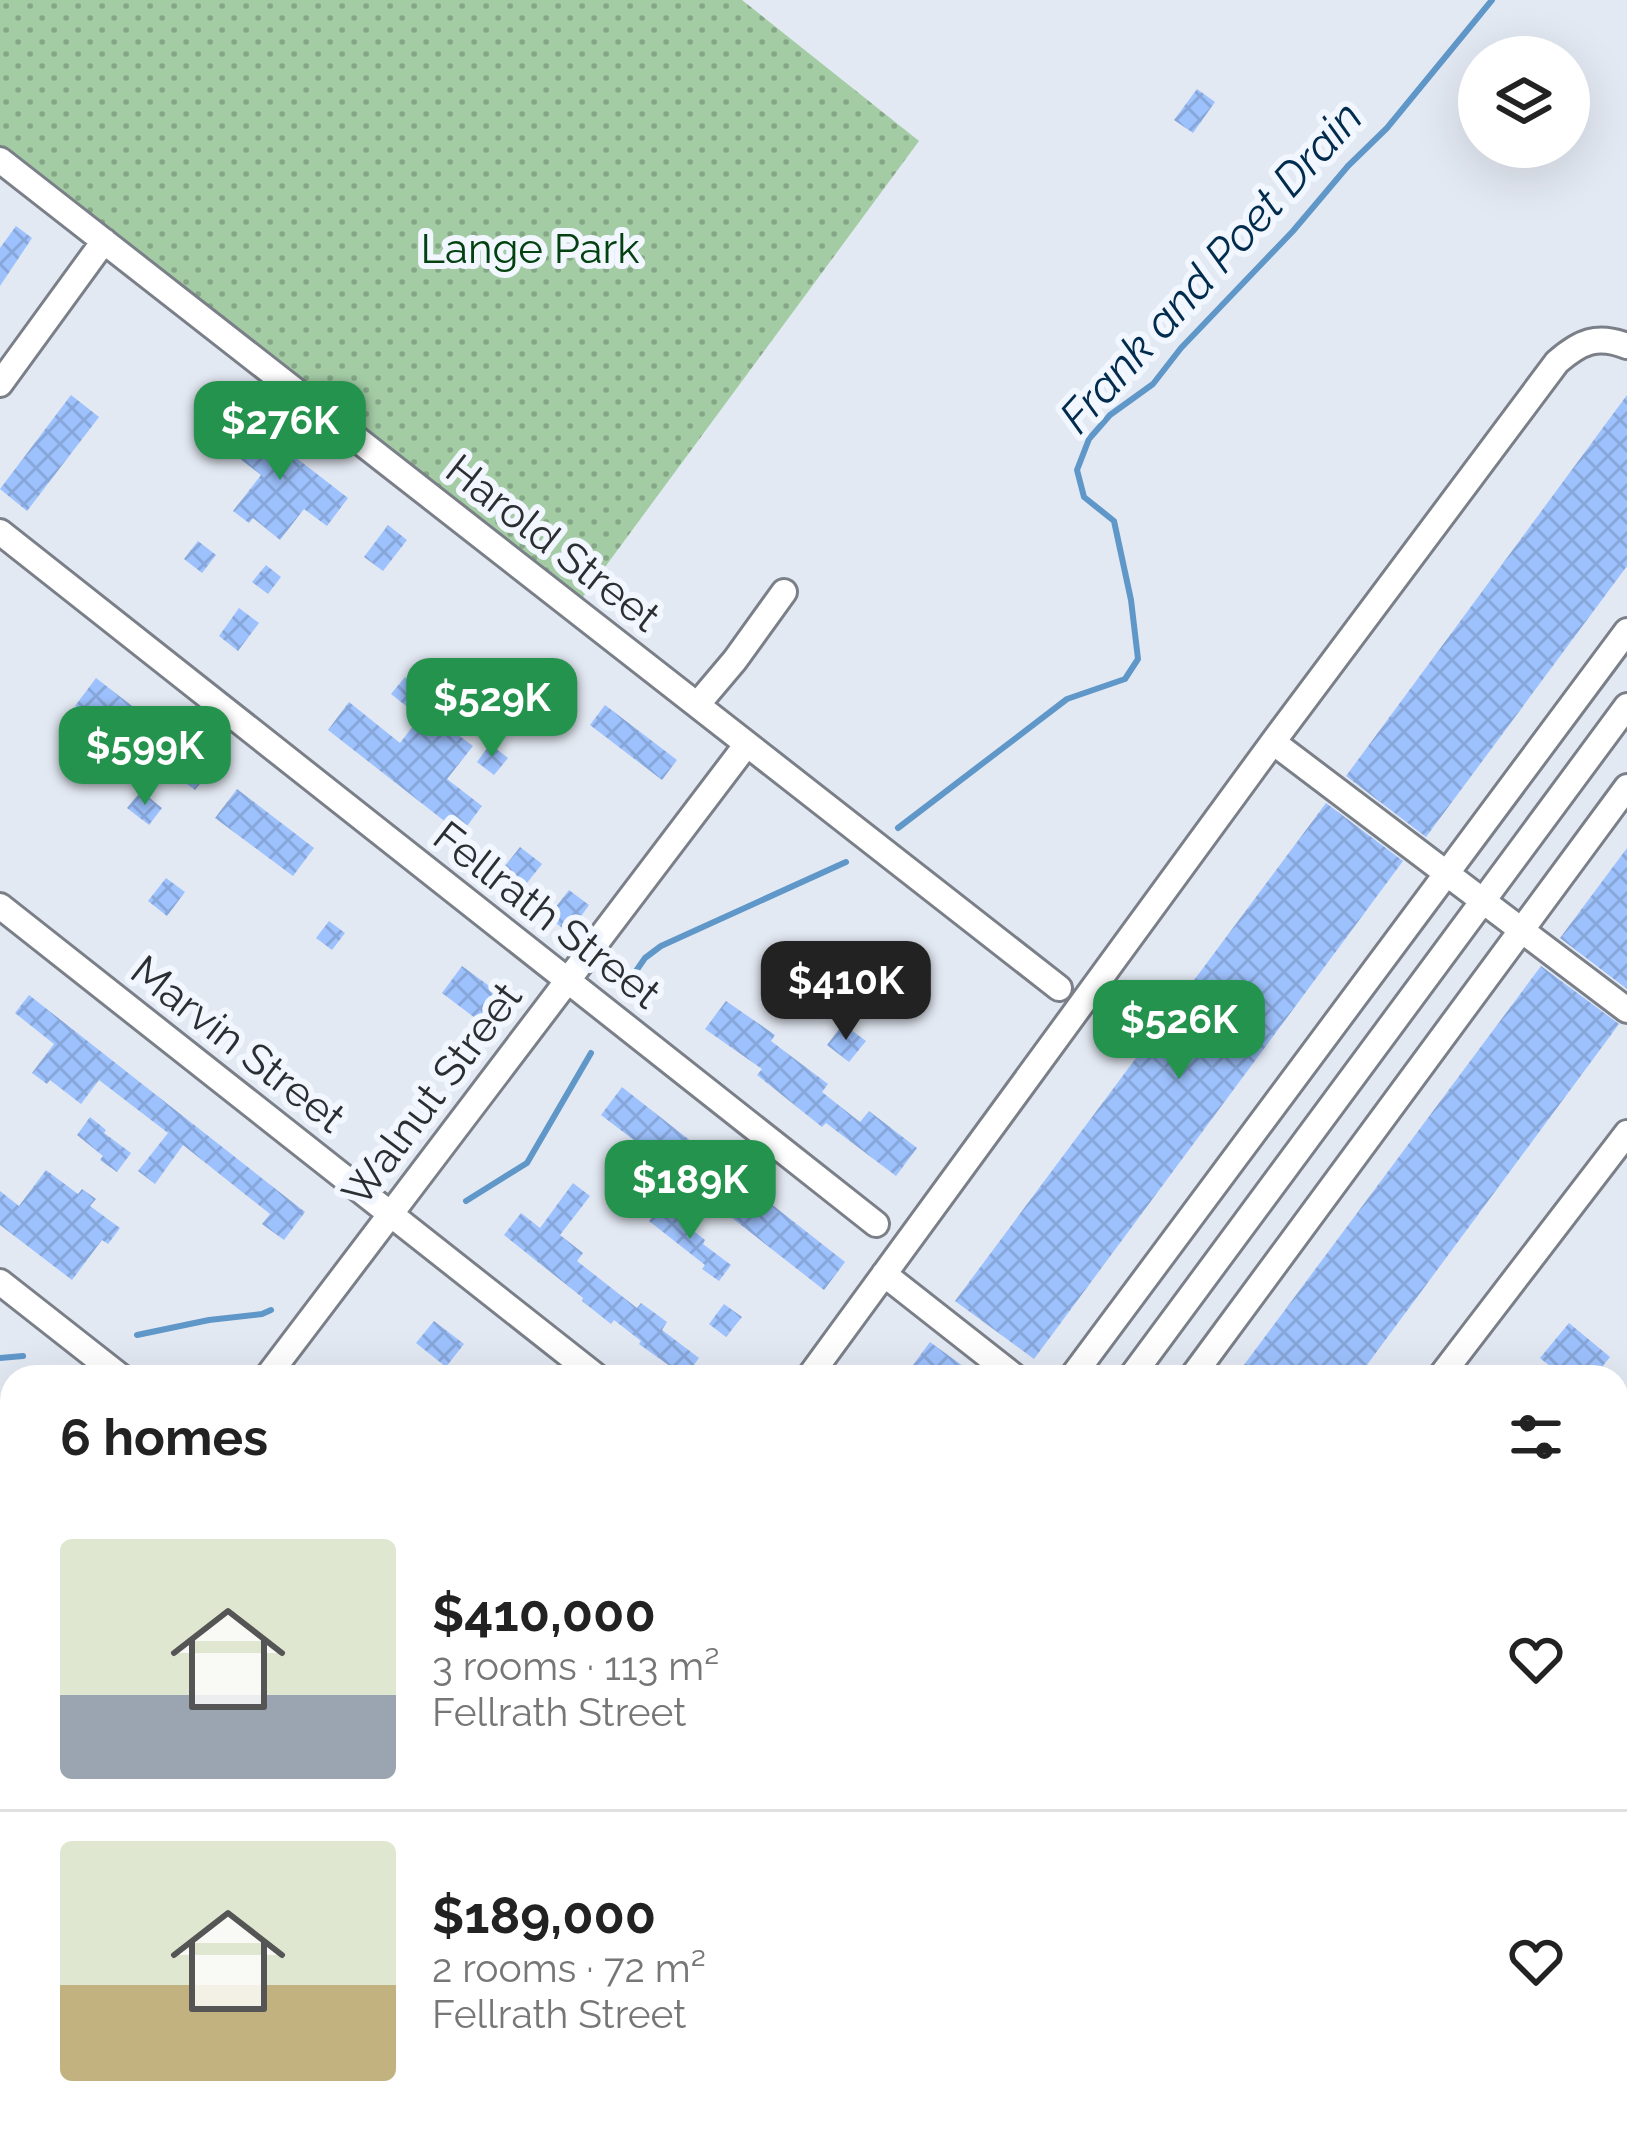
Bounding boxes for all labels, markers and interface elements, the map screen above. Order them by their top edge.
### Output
map controls [1458,36,1590,168]
button: layers [1458,36,1590,168]
water label: Frank and Poet Drain [1049,91,1373,443]
park label: Lange Park [421,224,639,273]
pin: $276K [196,381,364,483]
text: $276K [221,397,339,443]
street label: Harold Street [436,444,670,642]
pin: $529K [408,658,576,760]
text: $529K [433,674,551,720]
pin: $599K [61,706,229,808]
text: $599K [86,722,204,768]
street label: Fellrath Street [424,811,670,1019]
pin: $410K [762,941,930,1043]
street label: Marvin Street [121,945,355,1143]
text: $410K [788,957,904,1003]
street label: Walnut Street [332,973,532,1215]
pin: $526K [1095,980,1263,1082]
text: $526K [1120,996,1238,1042]
pin: $189K [606,1140,774,1242]
text: $189K [632,1156,748,1202]
icon: filters [1503,1404,1569,1470]
text: 6 homes [60,1407,268,1467]
text: $410,000 [432,1583,656,1643]
icon: home [156,1587,300,1731]
icon: heart [1503,1626,1569,1692]
text: 3 rooms · 113 m² [432,1643,719,1689]
text: Fellrath Street [432,1689,686,1735]
text: $189,000 [432,1885,656,1945]
icon: home [156,1889,300,2033]
icon: heart [1503,1928,1569,1994]
text: 2 rooms · 72 m² [432,1945,706,1991]
text: Fellrath Street [432,1991,686,2037]

